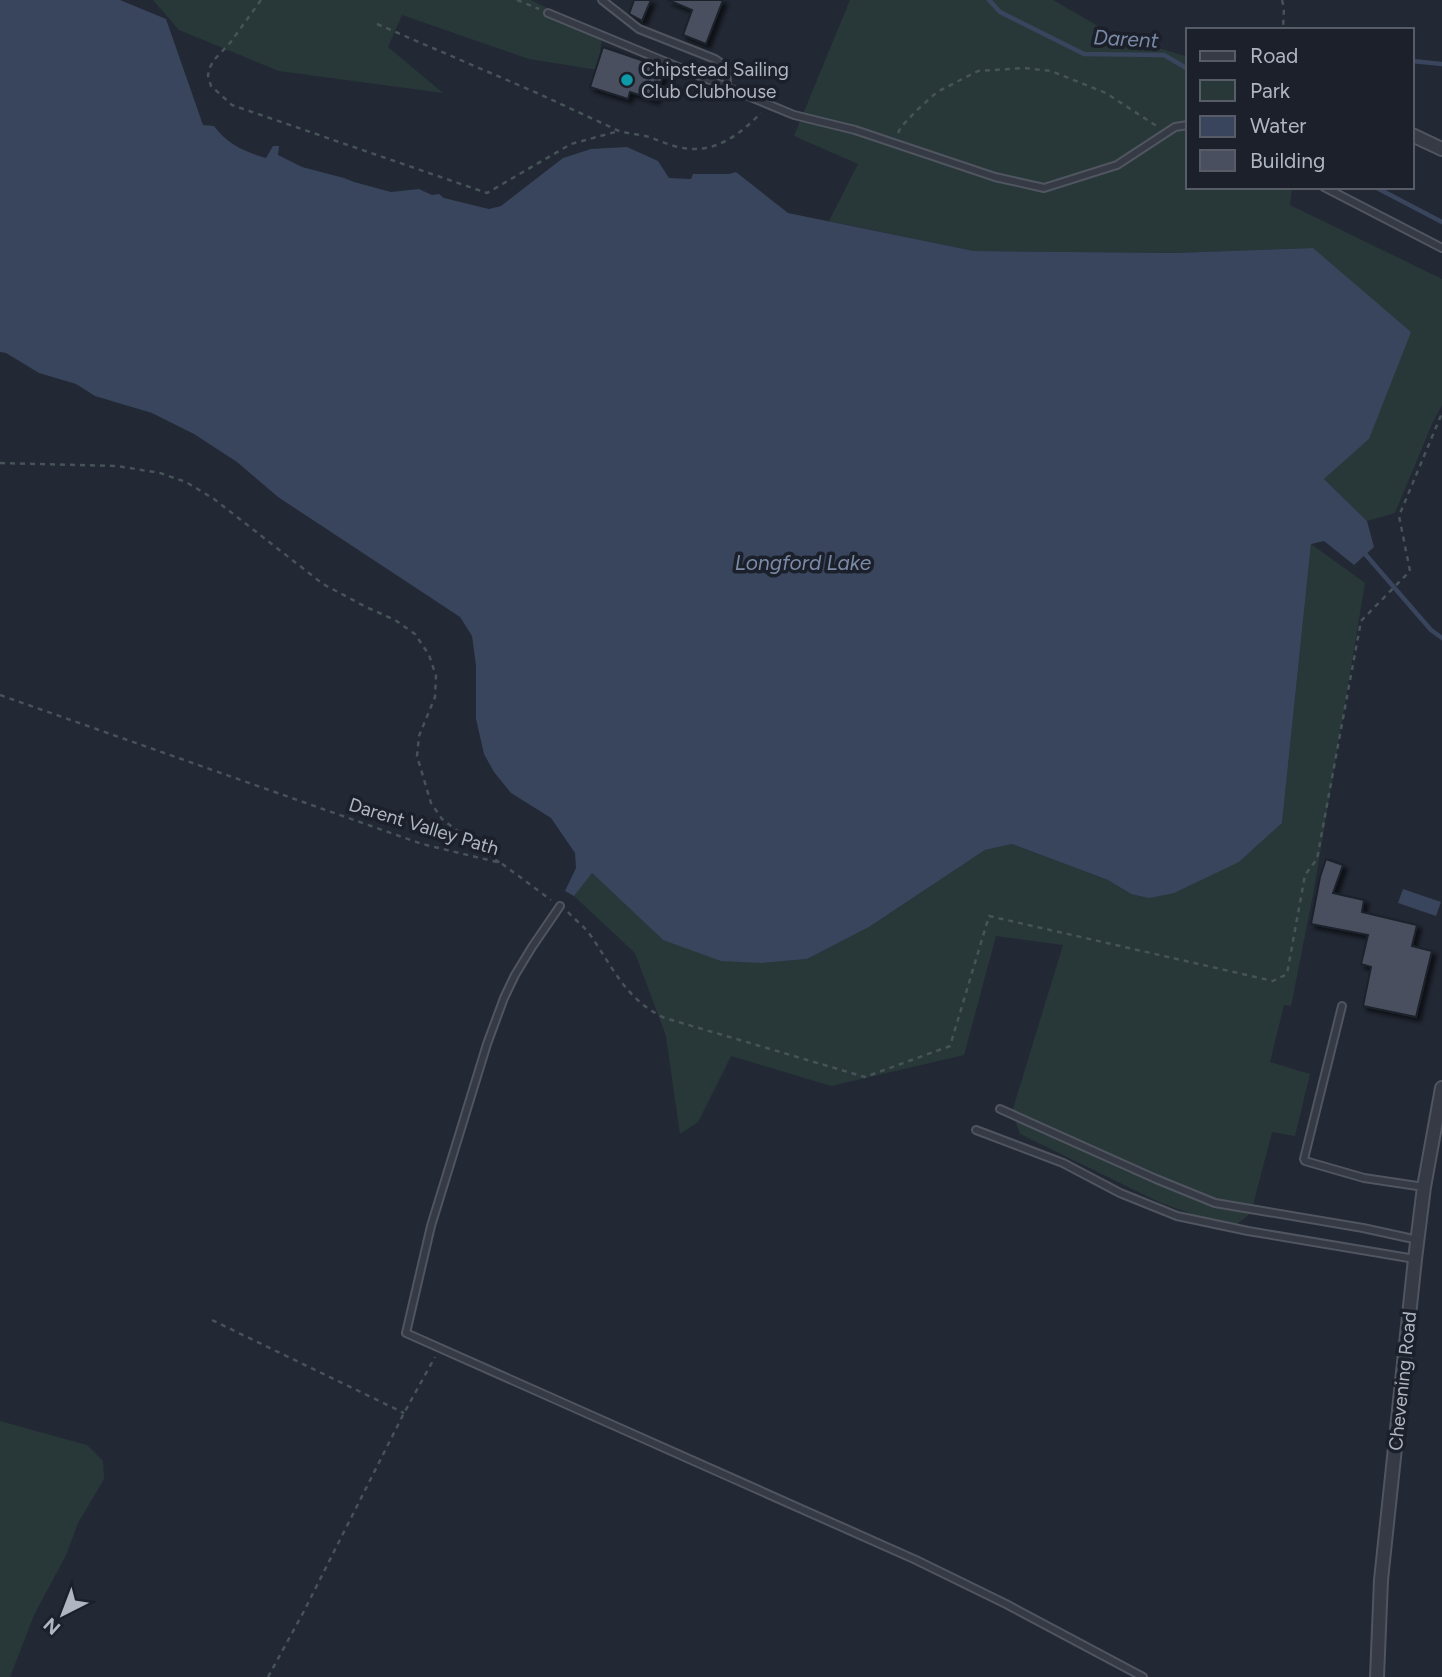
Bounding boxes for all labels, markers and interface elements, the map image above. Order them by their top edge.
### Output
water label: Darent [1093,24,1160,53]
legend [1186,28,1414,189]
text: Road [1250,43,1298,68]
place label: Chipstead Sailing Club Clubhouse [641,58,789,103]
marker: Chipstead Sailing Club Clubhouse [619,72,635,88]
text: Park [1250,78,1291,103]
text: Water [1250,113,1306,138]
text: Building [1250,148,1325,173]
water label: Longford Lake [735,550,872,575]
street label: Darent Valley Path [346,793,502,860]
street label: Chevening Road [1384,1310,1421,1452]
north arrow [28,1579,98,1649]
text: N [39,1613,65,1640]

